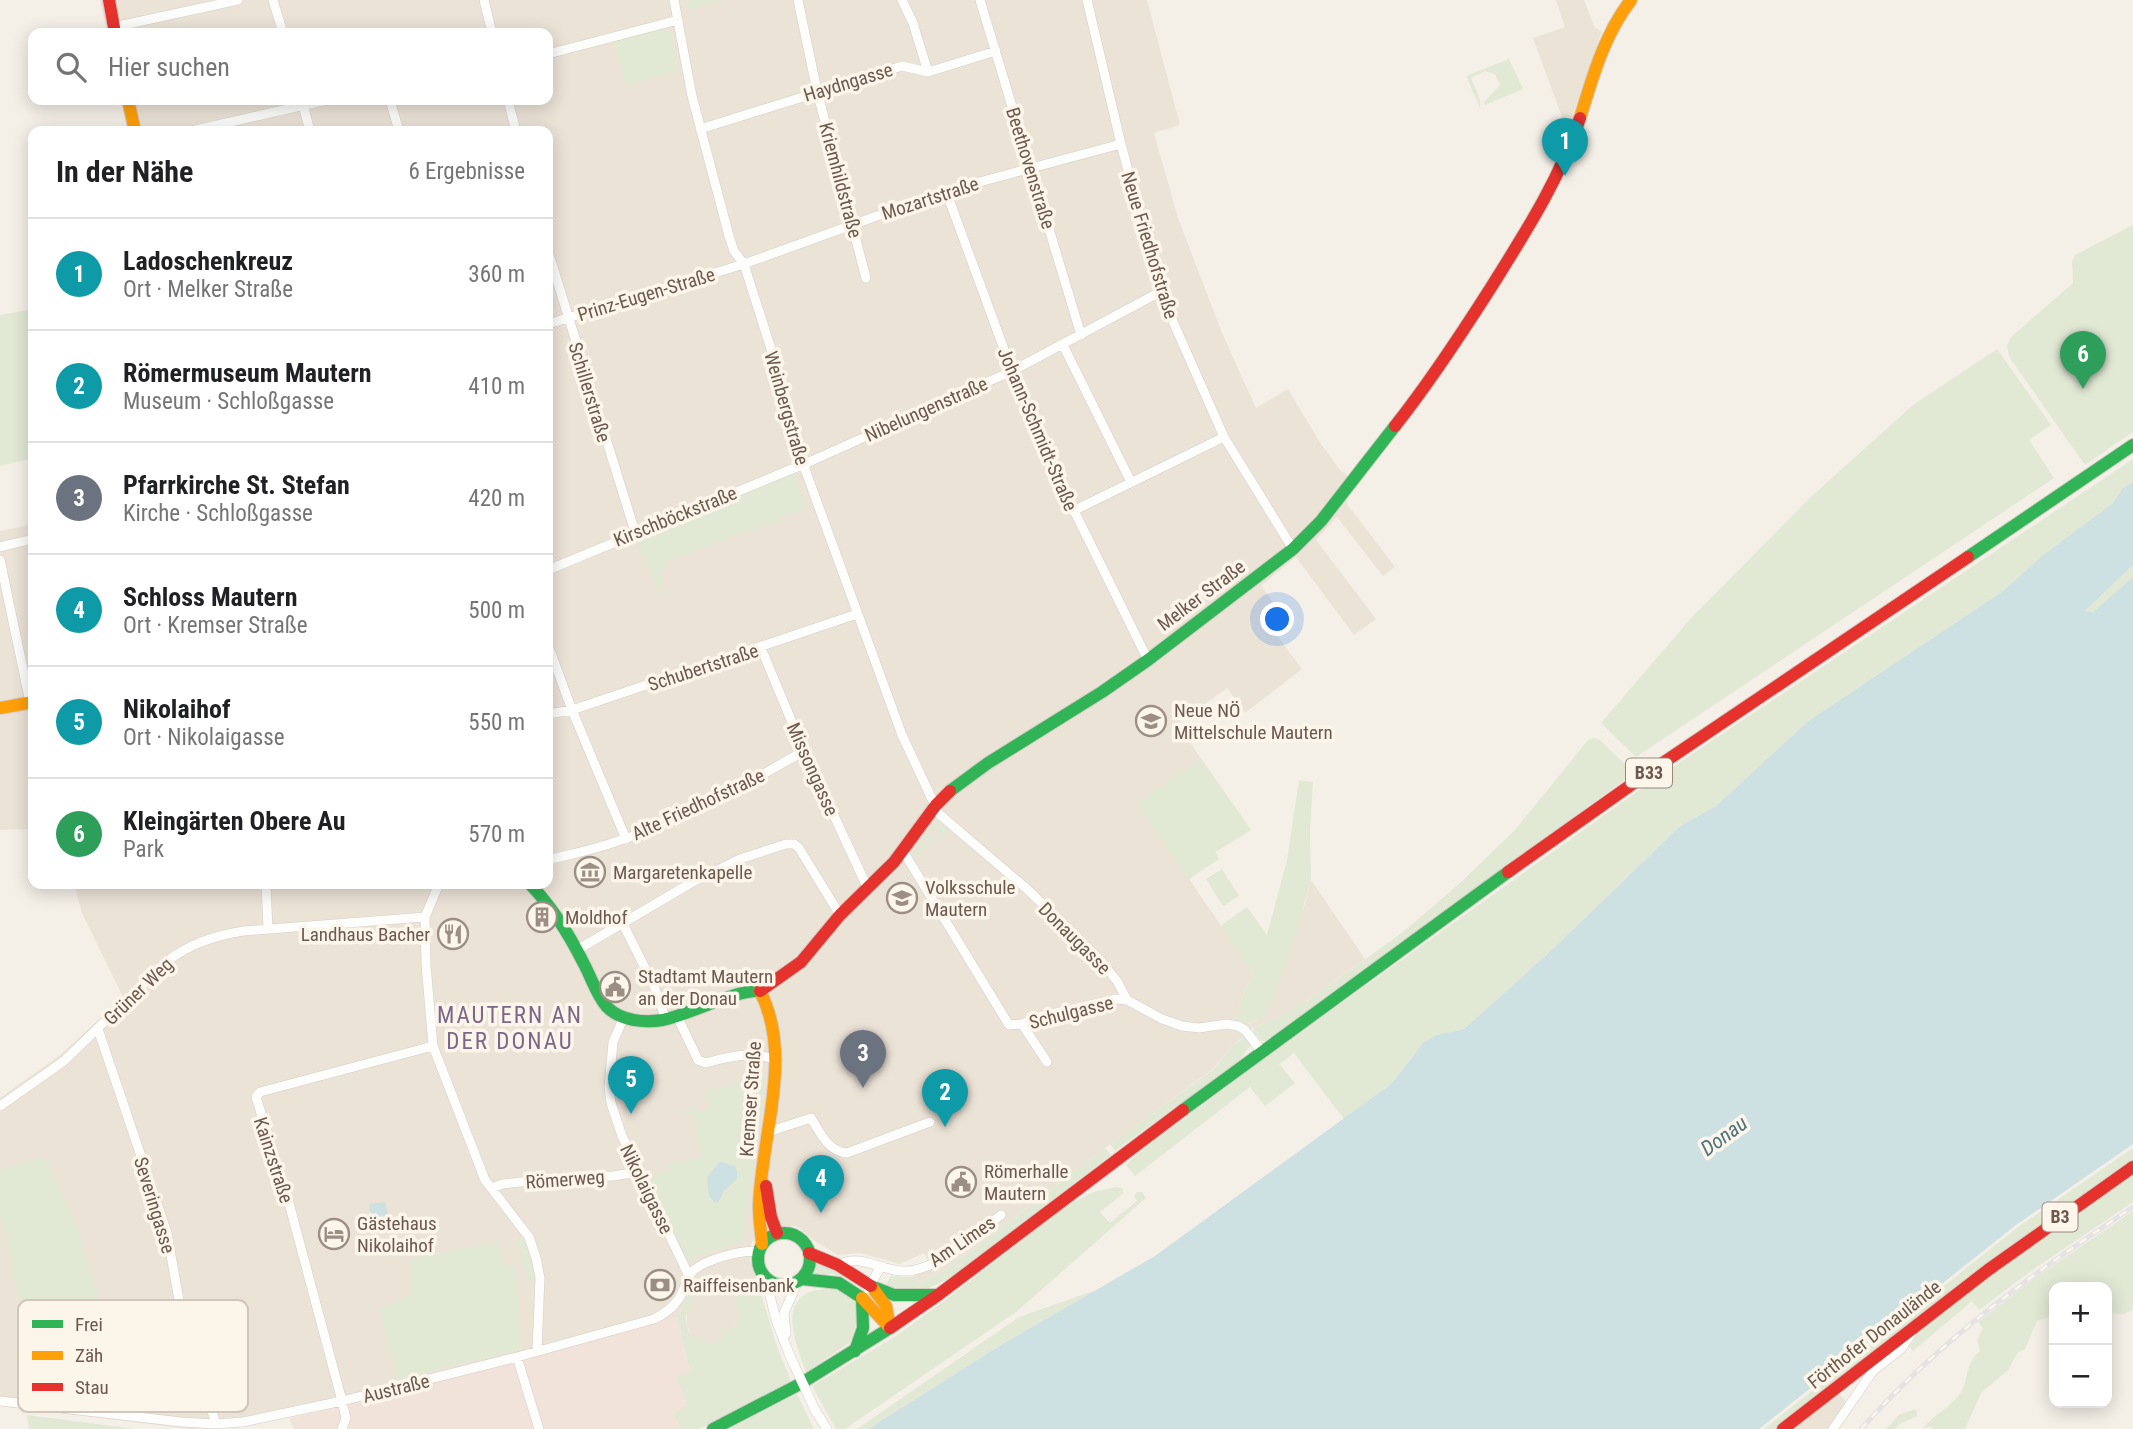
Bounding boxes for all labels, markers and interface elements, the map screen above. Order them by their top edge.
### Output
search box [28,28,553,105]
icon: search [52,48,90,86]
text: Hier suchen [108,52,230,82]
street label: Haydngasse [801,58,896,107]
street label: Beethovenstraße [1001,104,1060,232]
pin: 1 [1542,118,1588,176]
street label: Kriemhildstraße [814,120,867,241]
text: In der Nähe [56,154,193,189]
text: 6 Ergebnisse [408,158,525,185]
street label: Neue Friedhofstraße [1116,169,1183,322]
street label: Mozartstraße [879,172,982,225]
text: Ladoschenkreuz [123,246,293,276]
text: 1 [73,261,85,288]
text: 360 m [468,261,525,288]
street label: Prinz-Eugen-Straße [575,263,718,326]
text: Ort · Melker Straße [123,276,293,303]
pin: 6 [2060,331,2106,389]
street label: Schillerstraße [563,339,616,445]
street label: Johann-Schmidt-Straße [993,344,1082,514]
street label: Weinbergstraße [759,348,814,468]
text: Römermuseum Mautern [123,358,372,388]
street label: Nibelungenstraße [861,372,991,447]
text: 2 [73,373,85,400]
text: 410 m [468,373,525,400]
text: Museum · Schloßgasse [123,388,334,415]
text: Pfarrkirche St. Stefan [123,470,350,500]
street label: Kirschböckstraße [610,481,740,552]
text: 3 [73,485,85,512]
text: 420 m [468,485,525,512]
text: Kirche · Schloßgasse [123,500,313,527]
street label: Melker Straße [1153,555,1250,636]
text: Schloss Mautern [123,582,297,612]
text: 4 [73,597,85,624]
text: 500 m [468,597,525,624]
your location [1260,602,1294,636]
text: Ort · Kremser Straße [123,612,307,639]
street label: Schubertstraße [645,639,761,696]
text: Nikolaihof [123,694,230,724]
place label: Neue NÖ Mittelschule Mautern [1174,699,1333,744]
school or university icon: Neue NÖ Mittelschule Mautern [1134,704,1168,738]
text: 5 [73,709,85,736]
text: 550 m [468,709,525,736]
street label: Missongasse [782,719,843,819]
text: Ort · Nikolaigasse [123,724,285,751]
road number: B33 [1626,758,1672,788]
street label: Alte Friedhofstraße [628,764,768,845]
text: Kleingärten Obere Au [123,806,346,836]
text: 6 [73,821,85,848]
text: 570 m [468,821,525,848]
text: Park [123,836,164,863]
museum icon: Margaretenkapelle [573,855,607,889]
place label: Margaretenkapelle [613,861,752,884]
place label: Volksschule Mautern [925,876,1016,921]
school or university icon: Volksschule Mautern [885,881,919,915]
street label: Donaugasse [1034,897,1116,979]
building icon: Moldhof [525,900,559,934]
place label: Moldhof [565,906,627,929]
restaurant icon: Landhaus Bacher [436,917,470,951]
place label: Landhaus Bacher [301,923,430,946]
street label: Grüner Weg [99,953,178,1030]
place label: Stadtamt Mautern an der Donau [638,965,773,1010]
public building icon: Stadtamt Mautern an der Donau [598,970,632,1004]
street label: Schulgasse [1027,991,1116,1034]
district label: MAUTERN AN DER DONAU [437,1002,583,1055]
pin: 3 [840,1030,886,1088]
street label: Kremser Straße [735,1040,766,1158]
pin: 5 [608,1056,654,1114]
pin: 2 [922,1069,968,1127]
water label: Donau [1696,1111,1752,1161]
street label: Kainzstraße [249,1114,298,1206]
street label: Nikolaigasse [615,1141,678,1238]
street label: Severingasse [129,1154,180,1256]
pin: 4 [798,1155,844,1213]
place label: Römerhalle Mautern [984,1160,1069,1205]
street label: Römerweg [525,1165,605,1194]
public building icon: Römerhalle Mautern [944,1165,978,1199]
road number: B3 [2042,1202,2078,1232]
street label: Am Limes [925,1211,1000,1272]
place label: Gästehaus Nikolaihof [357,1212,437,1257]
hotel icon: Gästehaus Nikolaihof [317,1217,351,1251]
bank icon: Raiffeisenbank [643,1268,677,1302]
place label: Raiffeisenbank [683,1274,795,1297]
street label: Förthofer Donaulände [1803,1275,1946,1394]
map controls [2049,1282,2112,1408]
button: + [2049,1282,2112,1345]
legend [18,1300,248,1412]
text: Frei [75,1313,103,1336]
text: Zäh [75,1344,103,1367]
button: − [2049,1345,2112,1408]
street label: Austraße [361,1369,432,1408]
text: Stau [75,1376,109,1399]

